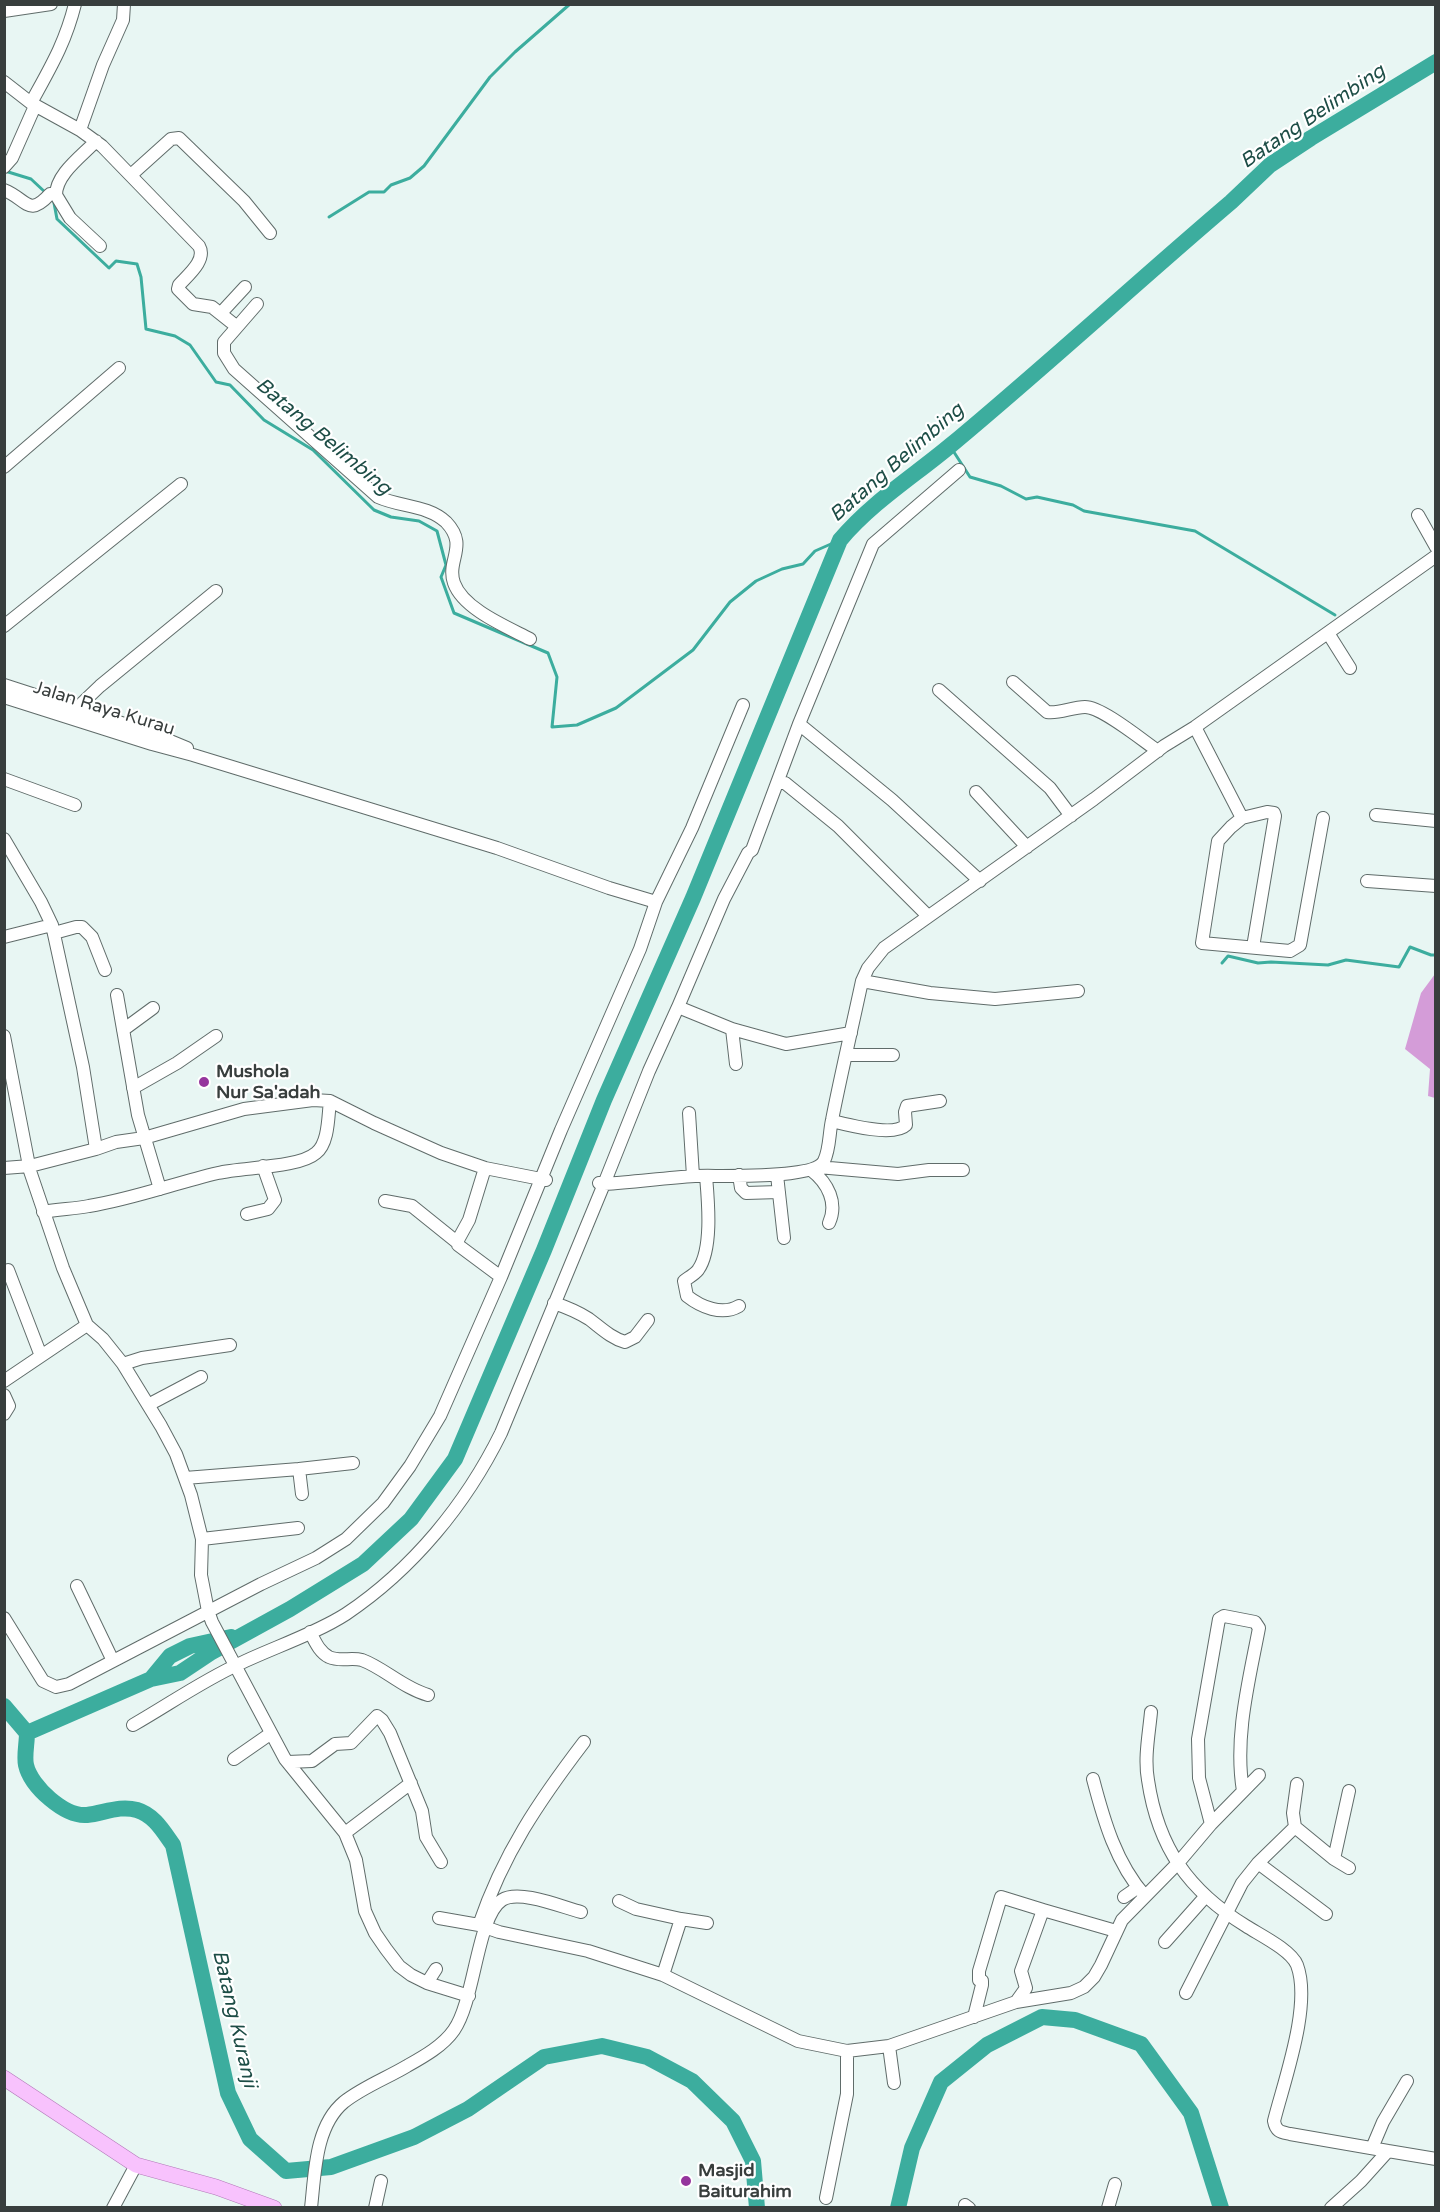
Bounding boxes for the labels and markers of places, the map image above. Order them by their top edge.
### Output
place label: Mushola Nur Sa'adah [216,1061,321,1104]
marker: Mushola Nur Sa'adah [197,1075,211,1089]
place label: Masjid Baiturahim [698,2160,792,2202]
marker: Masjid Baiturahim [679,2174,693,2188]

